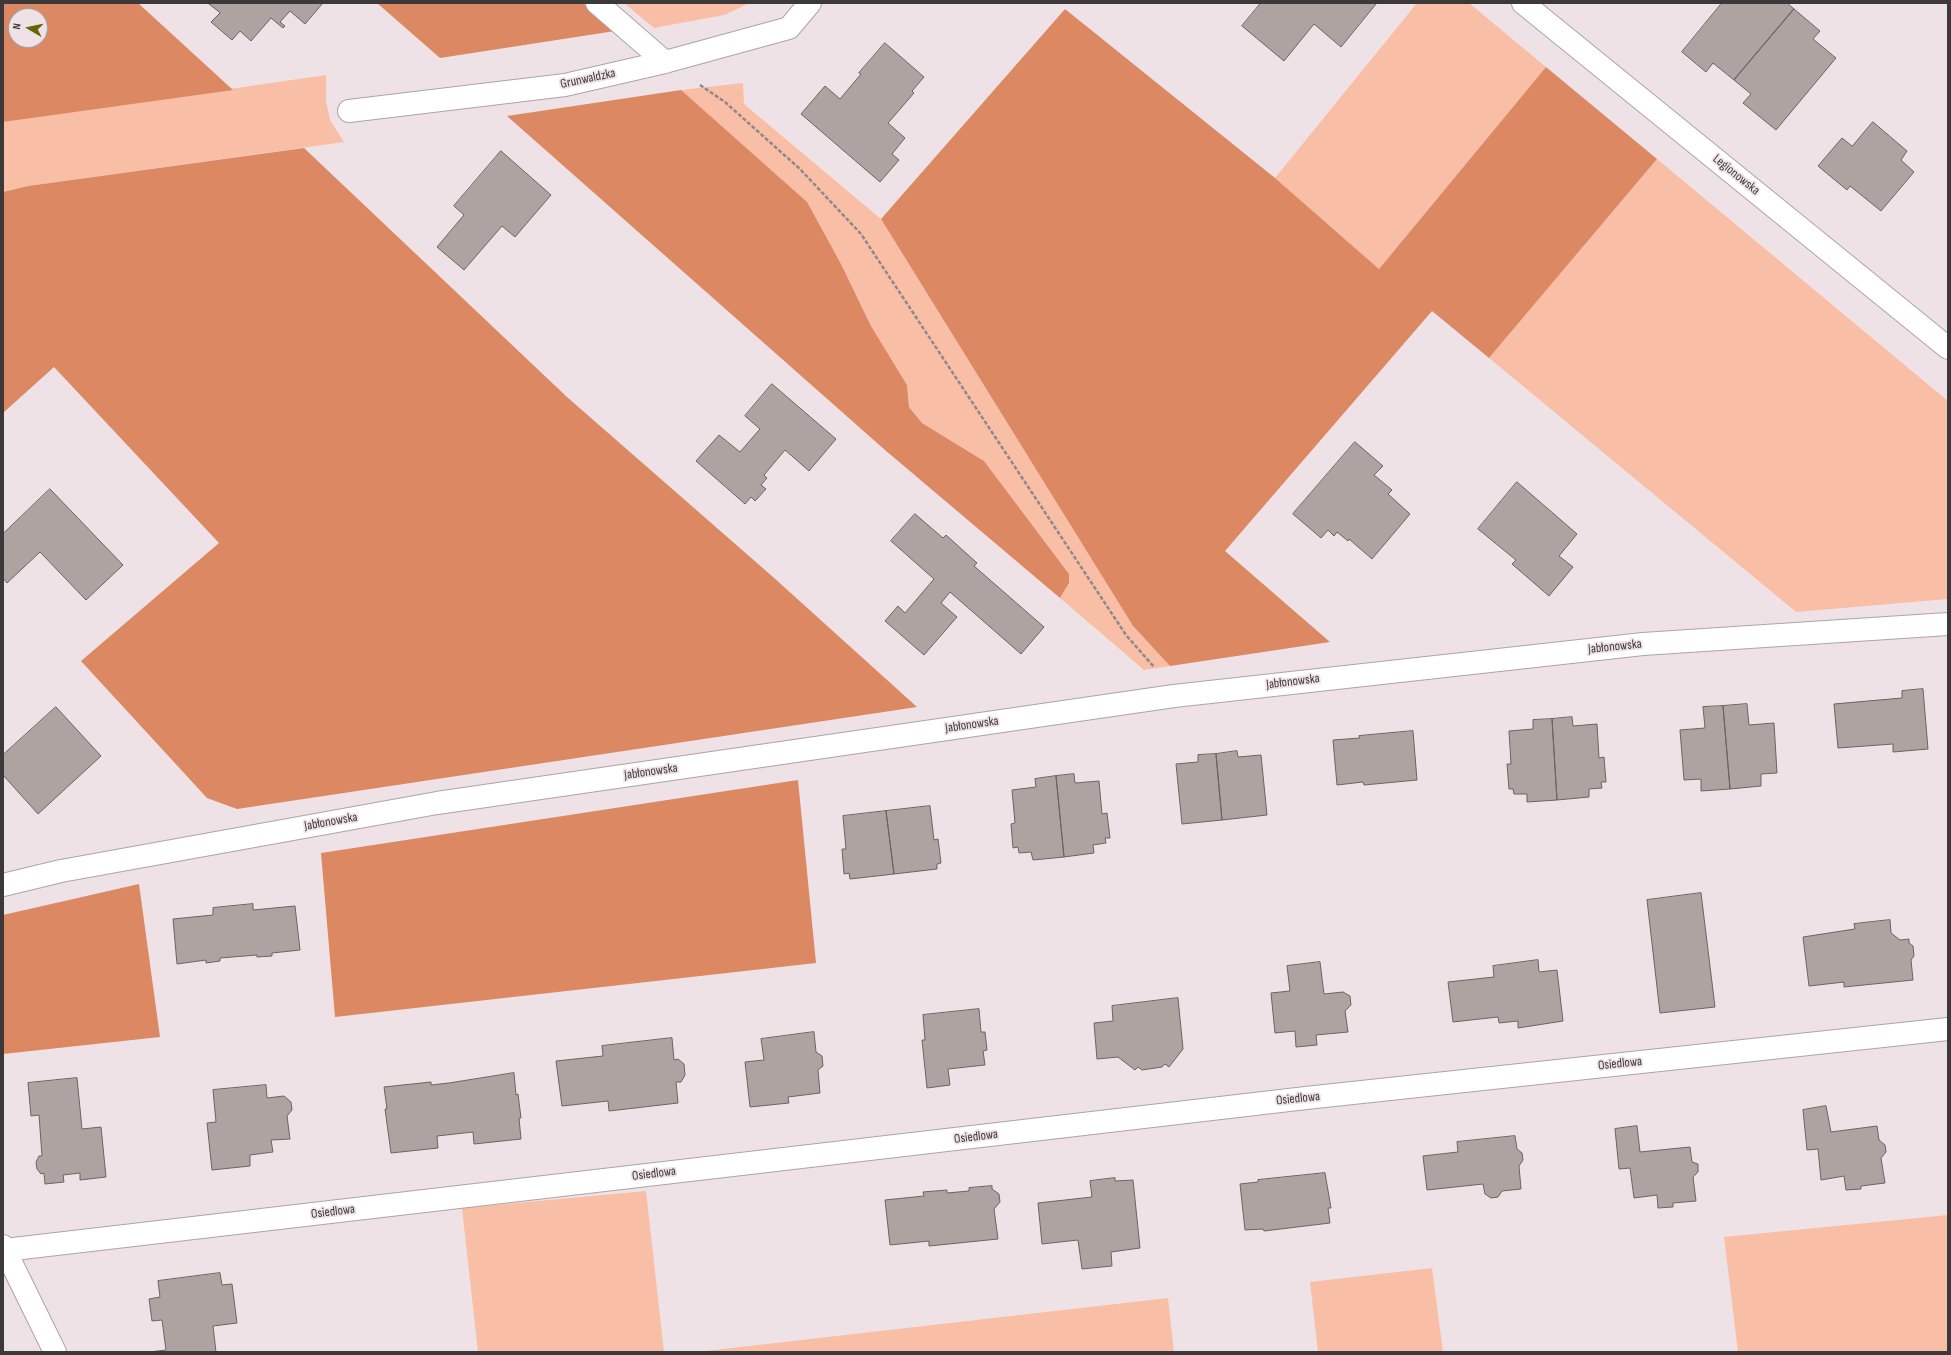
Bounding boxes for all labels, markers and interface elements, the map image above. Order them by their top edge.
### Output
north arrow [8,8,48,48]
text: N [10,22,24,30]
street label: Grunwaldzka [559,66,617,92]
street label: Legionowska [1709,151,1763,199]
street label: Jabłonowska [1587,636,1643,658]
street label: Jabłonowska [1265,671,1321,693]
street label: Jabłonowska [944,714,1000,736]
street label: Jabłonowska [623,761,679,783]
street label: Jabłonowska [303,810,359,834]
street label: Osiedlowa [1597,1054,1643,1074]
street label: Osiedlowa [1275,1089,1321,1109]
street label: Osiedlowa [953,1127,999,1147]
street label: Osiedlowa [631,1164,677,1184]
street label: Osiedlowa [310,1202,356,1222]

